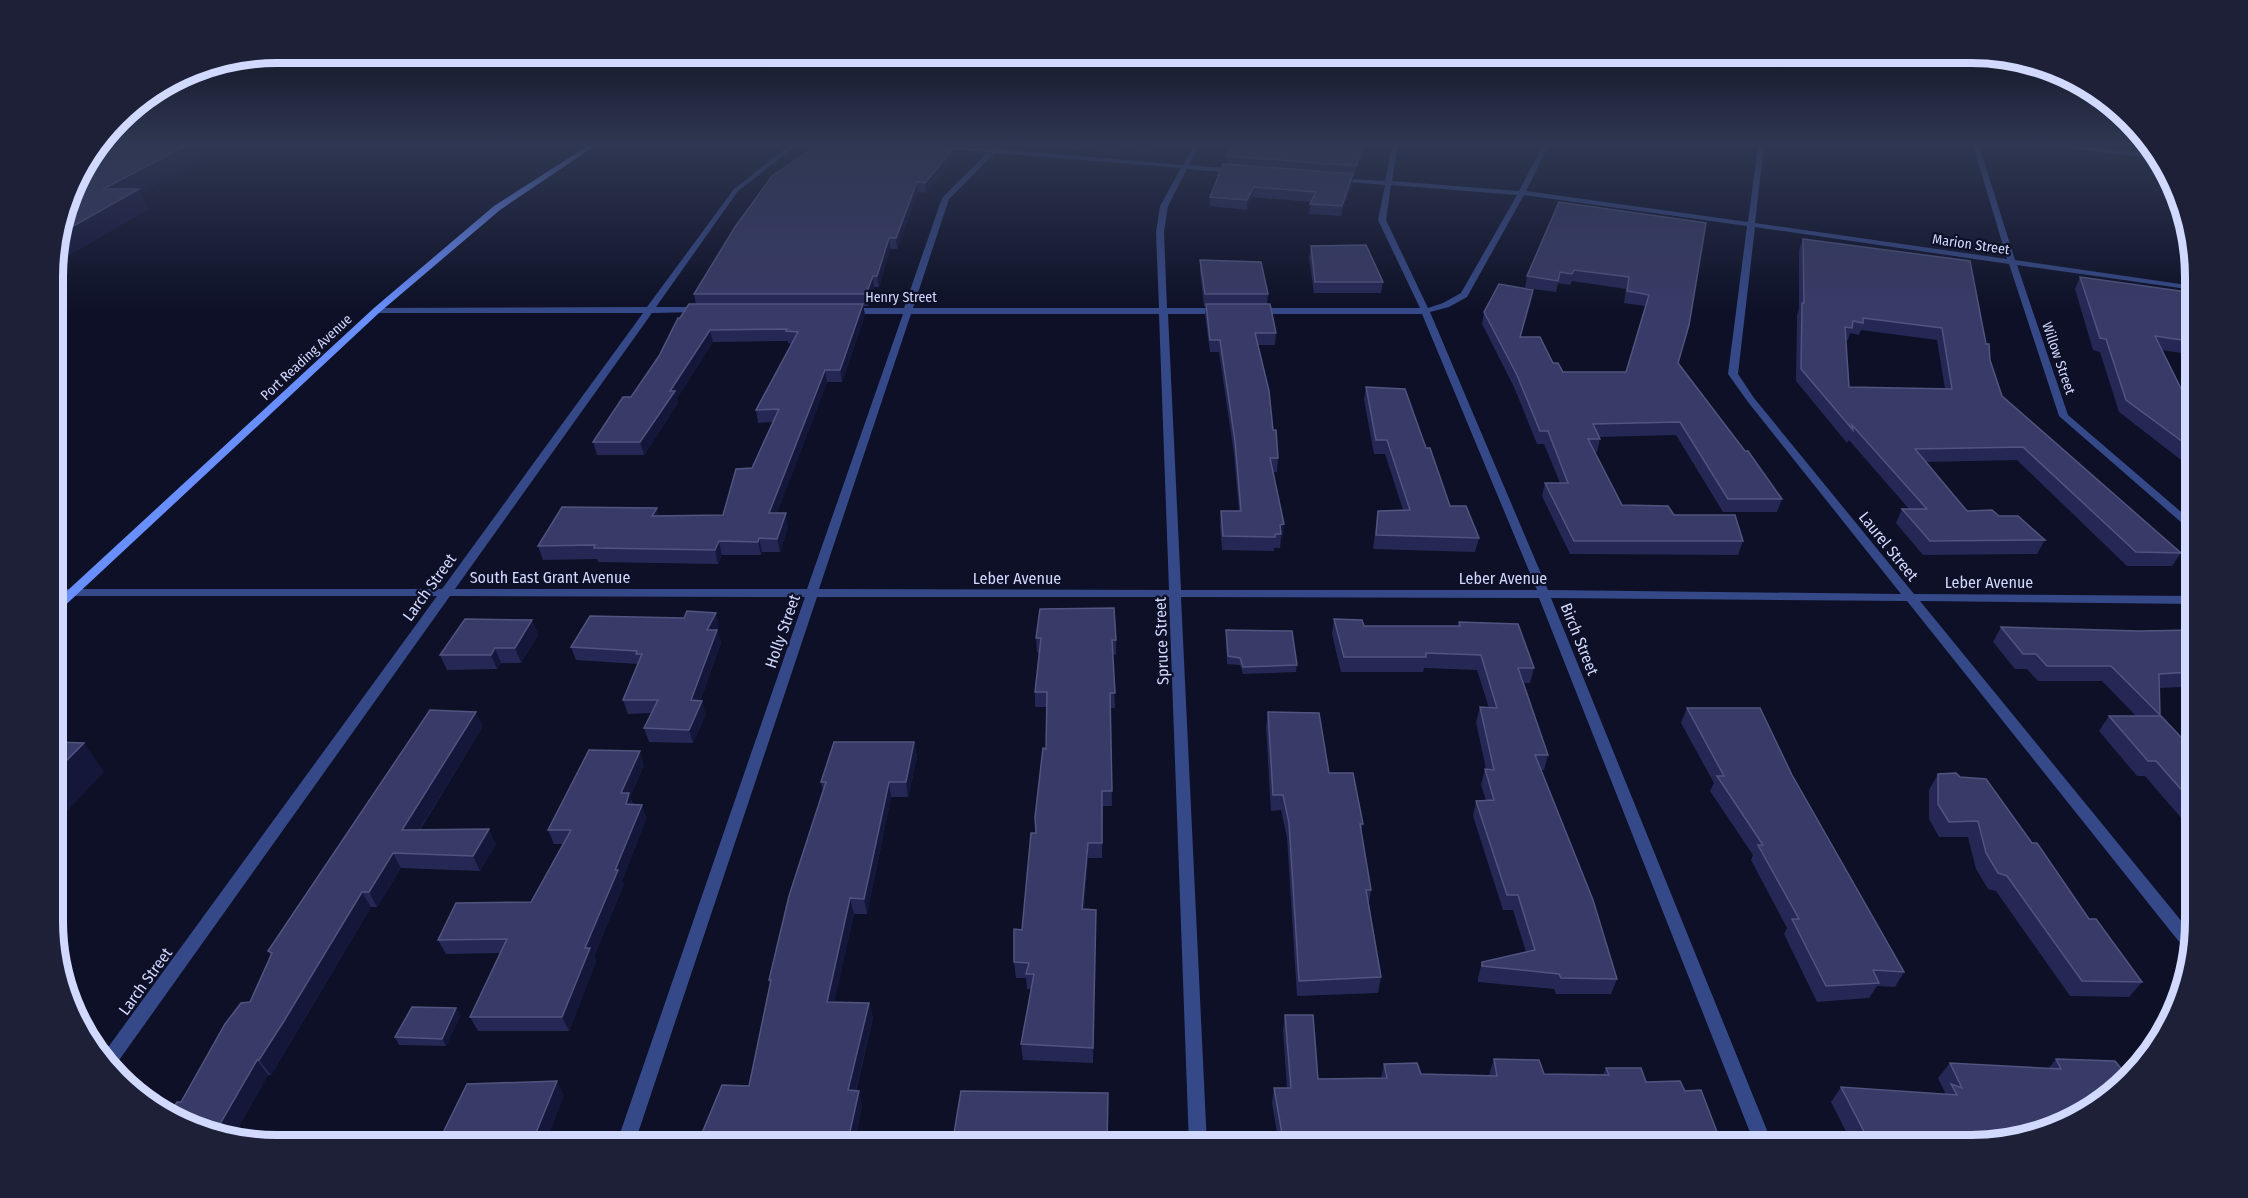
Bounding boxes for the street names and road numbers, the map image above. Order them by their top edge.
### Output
street label: Marion Street [1931,231,2011,258]
street label: Henry Street [865,289,937,306]
street label: Port Reading Avenue [257,311,356,404]
street label: Willow Street [2038,320,2079,397]
street label: Laurel Street [1855,508,1923,585]
street label: Larch Street [399,549,461,625]
street label: South East Grant Avenue [470,568,630,587]
street label: Leber Avenue [973,569,1061,588]
street label: Leber Avenue [1459,569,1547,588]
street label: Leber Avenue [1945,573,2033,592]
street label: Holly Street [761,591,804,670]
street label: Spruce Street [1150,596,1173,685]
street label: Birch Street [1556,600,1603,679]
street label: Larch Street [115,943,177,1019]

